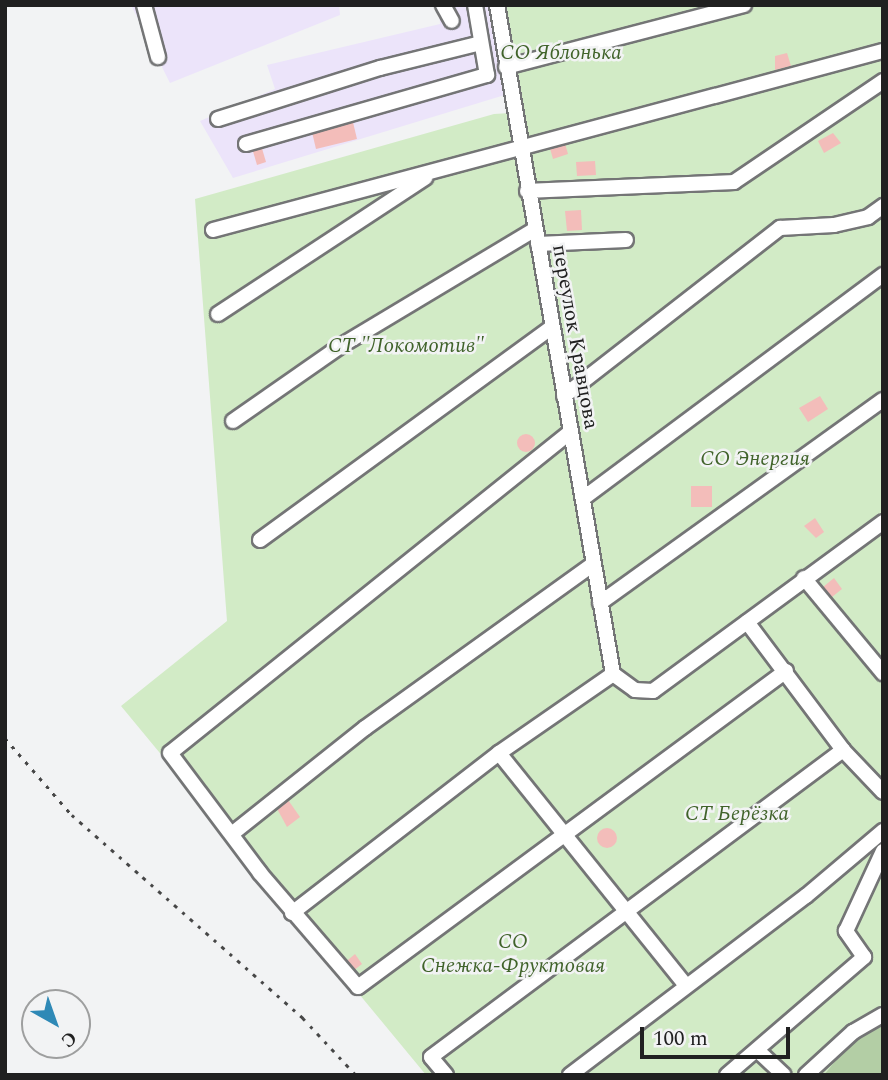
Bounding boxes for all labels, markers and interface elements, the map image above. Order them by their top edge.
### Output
park label: СО Яблонька [500,40,622,66]
street label: переулок Кравцова [546,243,604,431]
park label: СТ "Локомотив" [328,333,484,359]
park label: СО Энергия [700,446,810,472]
park label: СТ Берёзка [685,801,789,827]
park label: СО Снежка-Фруктовая [421,929,605,979]
north arrow [21,989,91,1059]
scale bar [643,1014,794,1058]
text: С [54,1023,83,1054]
text: 100 m [653,1023,708,1055]

